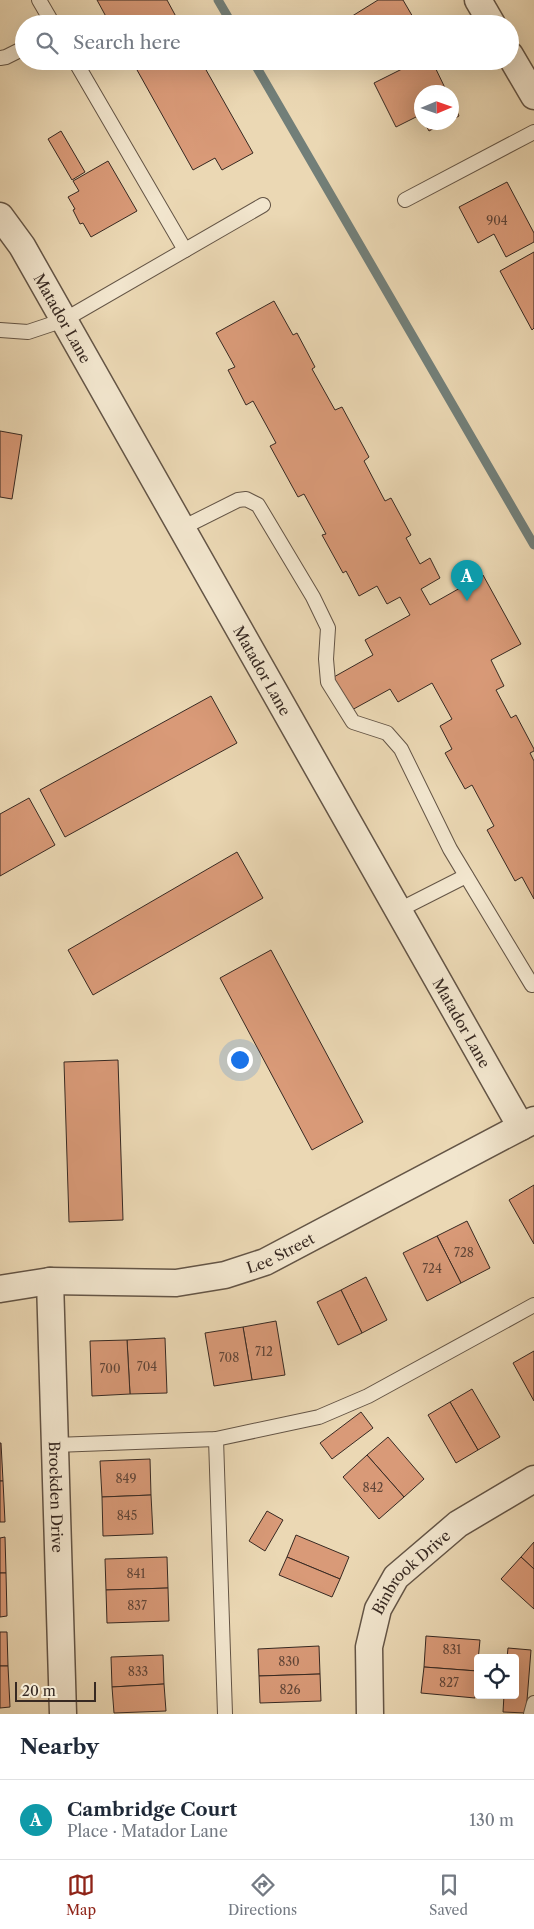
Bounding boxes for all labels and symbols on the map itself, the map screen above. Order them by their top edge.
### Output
north arrow [414,85,459,130]
house number: 904 [486,213,508,228]
street label: Matador Lane [30,270,96,366]
pin: A [451,560,483,601]
street label: Matador Lane [229,622,295,719]
street label: Matador Lane [429,975,495,1071]
your location [227,1047,253,1073]
street label: Lee Street [244,1228,318,1277]
house number: 728 [454,1245,474,1260]
house number: 724 [422,1261,442,1276]
house number: 712 [255,1344,273,1359]
house number: 708 [219,1350,239,1365]
house number: 704 [137,1359,157,1374]
house number: 700 [99,1361,121,1376]
street label: Brockden Drive [45,1441,68,1553]
house number: 849 [115,1471,137,1486]
house number: 842 [363,1480,384,1495]
house number: 845 [117,1508,137,1523]
street label: Binbrook Drive [367,1526,454,1618]
house number: 841 [126,1566,146,1581]
house number: 837 [127,1598,147,1613]
house number: 831 [443,1642,461,1657]
house number: 830 [278,1654,300,1669]
house number: 833 [128,1664,148,1679]
house number: 827 [439,1675,459,1690]
scale bar [15,1679,96,1702]
house number: 826 [279,1682,301,1697]

